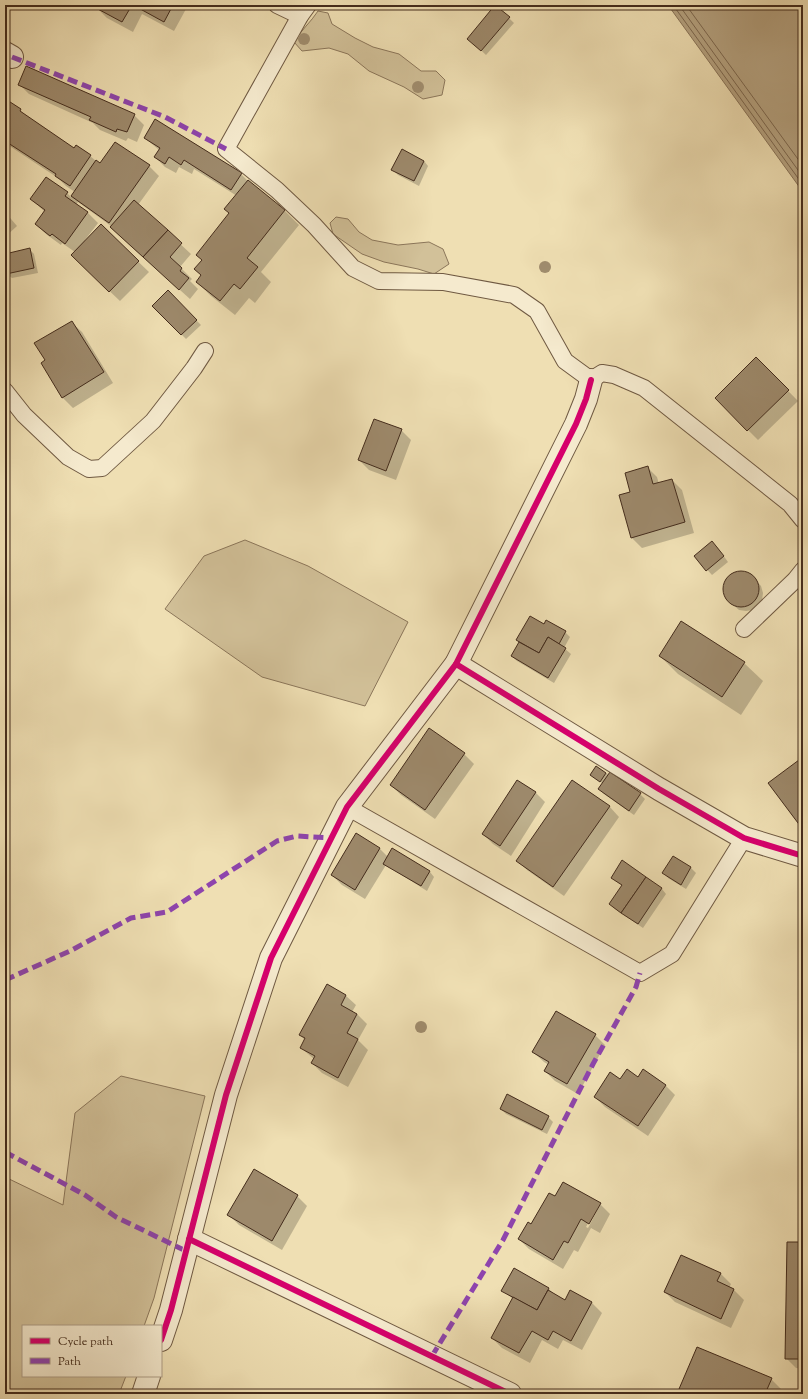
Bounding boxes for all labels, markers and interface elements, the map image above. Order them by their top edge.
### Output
legend [22,1325,162,1377]
text: Cycle path [58,1333,113,1351]
text: Path [58,1353,81,1371]

